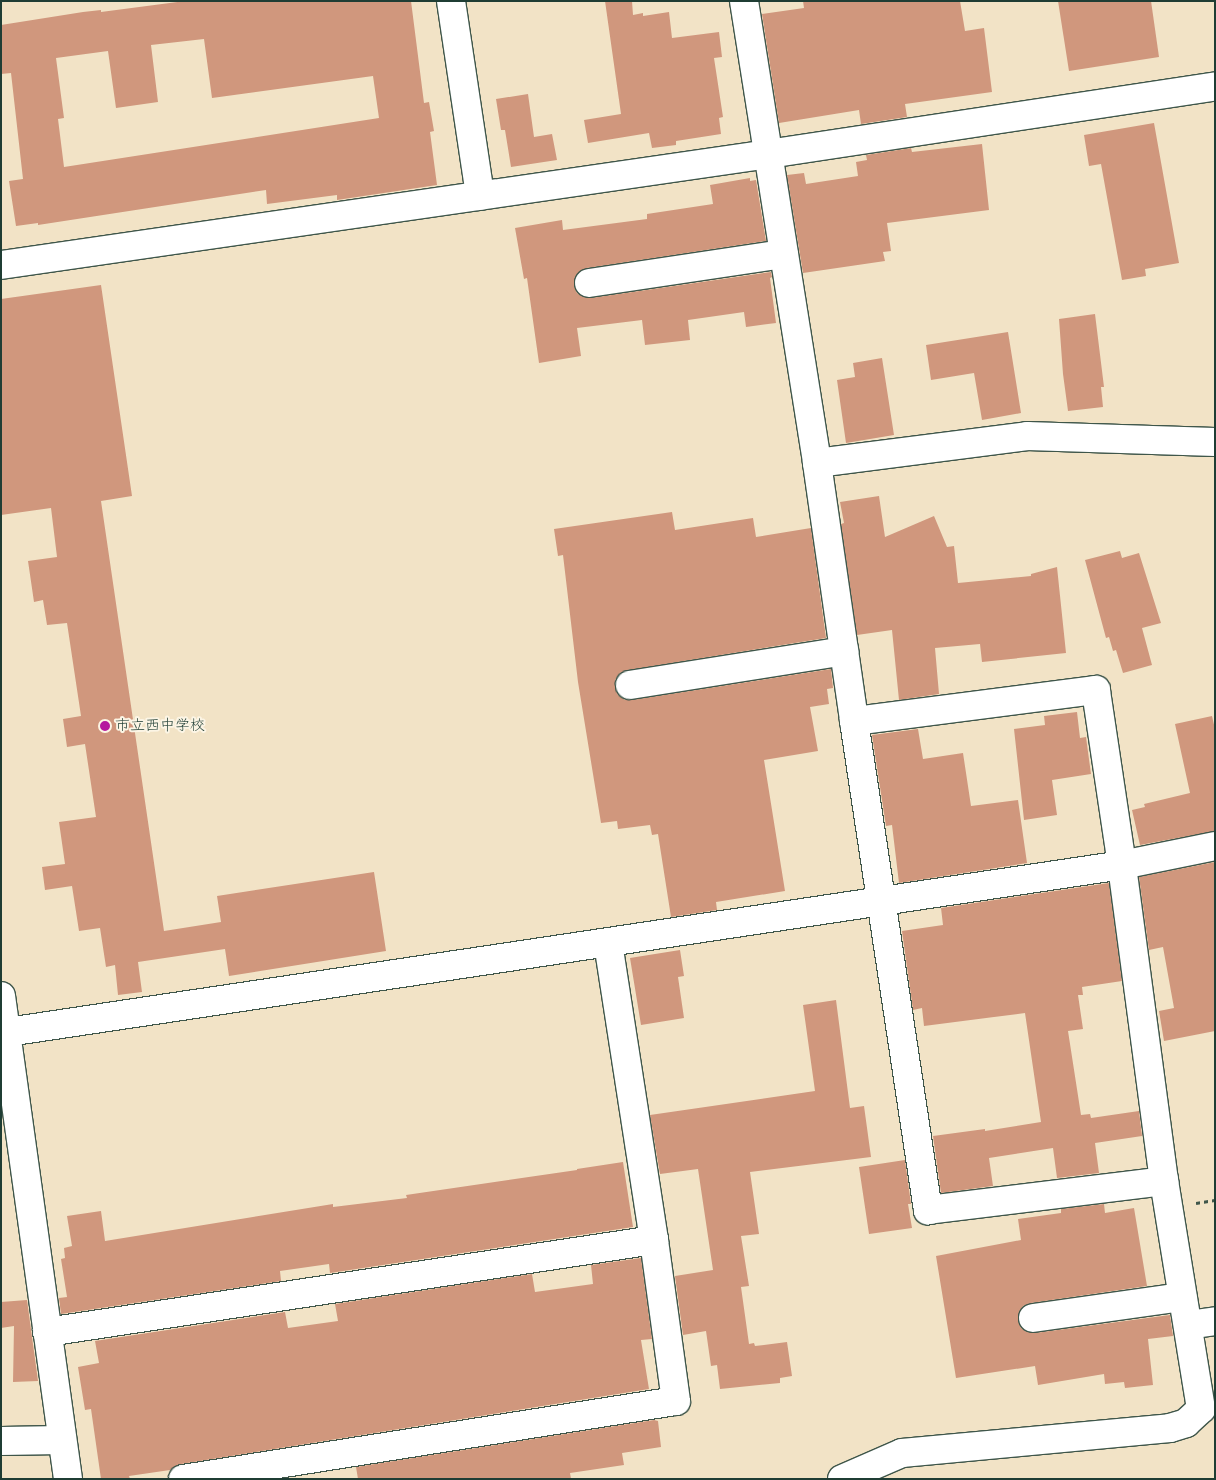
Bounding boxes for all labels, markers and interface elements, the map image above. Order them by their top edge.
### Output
place label: 市立西中学校 [115,717,205,735]
marker: 市立西中学校 [99,720,111,732]

